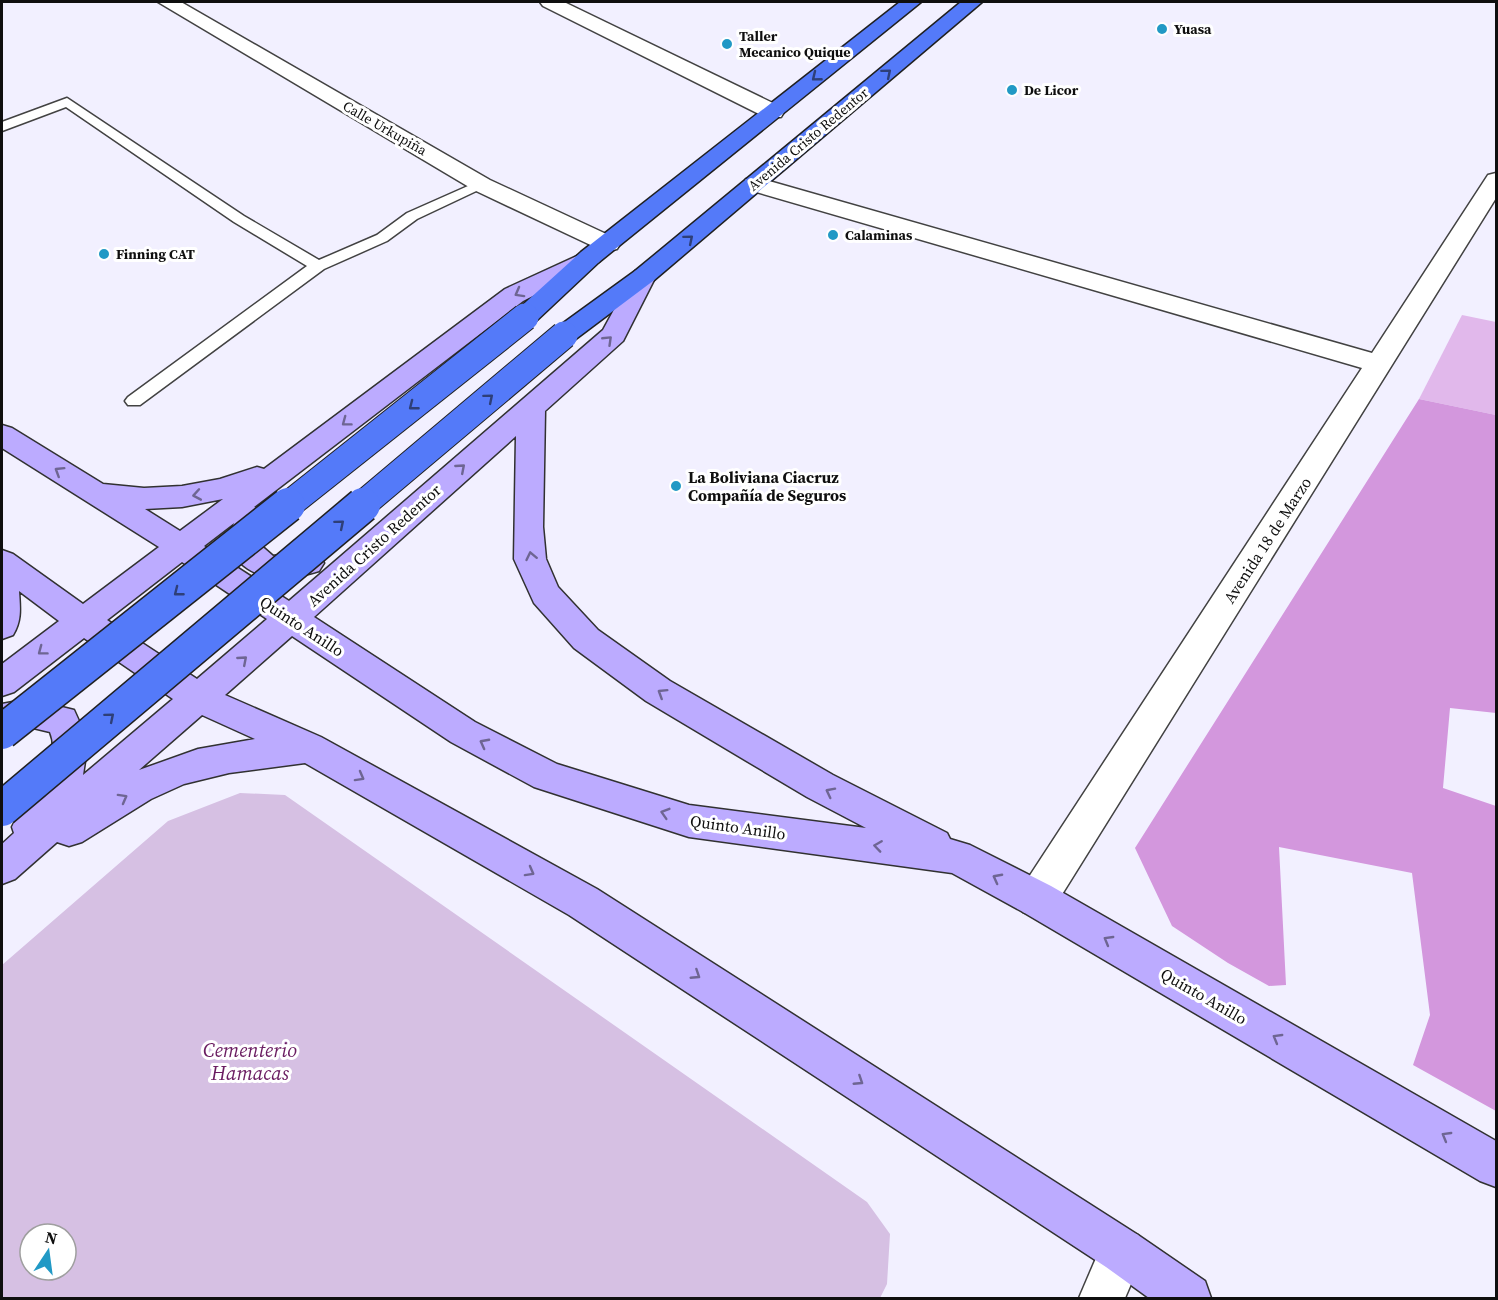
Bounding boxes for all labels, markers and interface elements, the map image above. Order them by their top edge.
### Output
place label: Yuasa [1174,19,1212,39]
marker: Yuasa [1155,22,1169,36]
place label: Taller Mecanico Quique [739,26,851,62]
marker: Taller Mecanico Quique [720,37,734,51]
one-way arrow [880,69,891,80]
one-way arrow [812,70,823,81]
place label: De Licor [1024,80,1079,100]
street label: Avenida Cristo Redentor [744,83,873,195]
marker: De Licor [1005,83,1019,97]
street label: Calle Urkupiña [339,96,431,161]
place label: Calaminas [845,225,913,245]
marker: Calaminas [826,228,840,242]
one-way arrow [682,235,693,246]
place label: Finning CAT [116,244,195,264]
marker: Finning CAT [97,247,111,261]
one-way arrow [515,286,525,297]
one-way arrow [601,336,612,347]
one-way arrow [482,395,493,406]
one-way arrow [409,398,420,409]
one-way arrow [342,415,353,426]
one-way arrow [454,464,465,475]
place label: La Boliviana Ciacruz Compañía de Seguros [688,466,846,506]
one-way arrow [55,468,66,479]
street label: Avenida 18 de Marzo [1218,472,1316,607]
street label: Avenida Cristo Redentor [302,479,446,611]
marker: La Boliviana Ciacruz Compañía de Seguros [669,479,683,493]
one-way arrow [192,488,201,500]
one-way arrow [333,520,344,531]
one-way arrow [525,551,538,561]
one-way arrow [174,585,185,596]
street label: Quinto Anillo [256,591,348,662]
one-way arrow [38,644,49,655]
one-way arrow [236,656,247,667]
one-way arrow [658,689,668,701]
one-way arrow [104,714,115,725]
one-way arrow [480,739,490,750]
one-way arrow [354,770,364,781]
one-way arrow [826,787,837,799]
one-way arrow [117,794,127,805]
one-way arrow [660,808,671,820]
street label: Quinto Anillo [689,809,787,845]
one-way arrow [874,841,883,853]
one-way arrow [524,865,534,877]
one-way arrow [993,874,1003,885]
one-way arrow [1104,936,1114,948]
street label: Quinto Anillo [1157,962,1251,1030]
one-way arrow [689,968,700,979]
one-way arrow [1273,1034,1283,1045]
park label: Cementerio Hamacas [203,1036,297,1087]
one-way arrow [852,1074,863,1085]
one-way arrow [1442,1131,1452,1143]
north arrow [18,1222,78,1282]
text: N [43,1225,60,1249]

